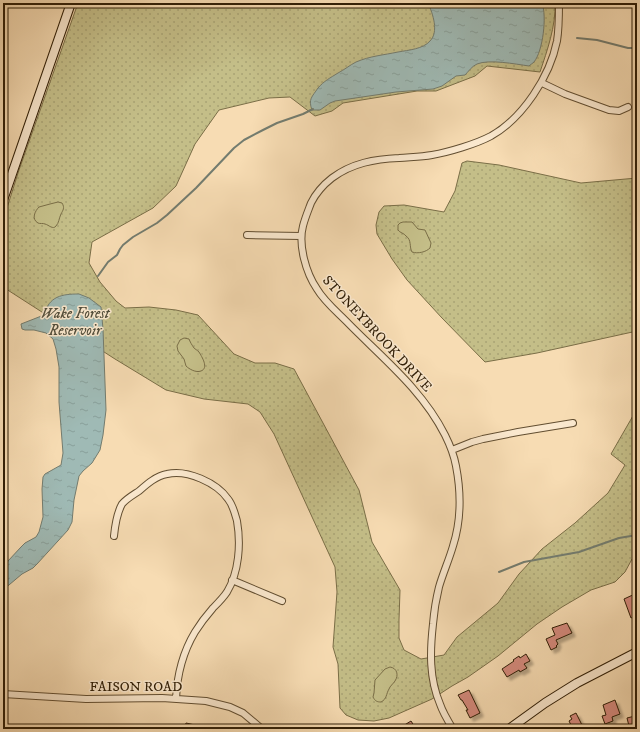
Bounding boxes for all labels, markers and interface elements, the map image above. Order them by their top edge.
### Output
street label: STONEYBROOK DRIVE [318,272,436,396]
water label: Wake Forest Reservoir [41,304,111,340]
street label: FAISON ROAD [90,678,182,696]

